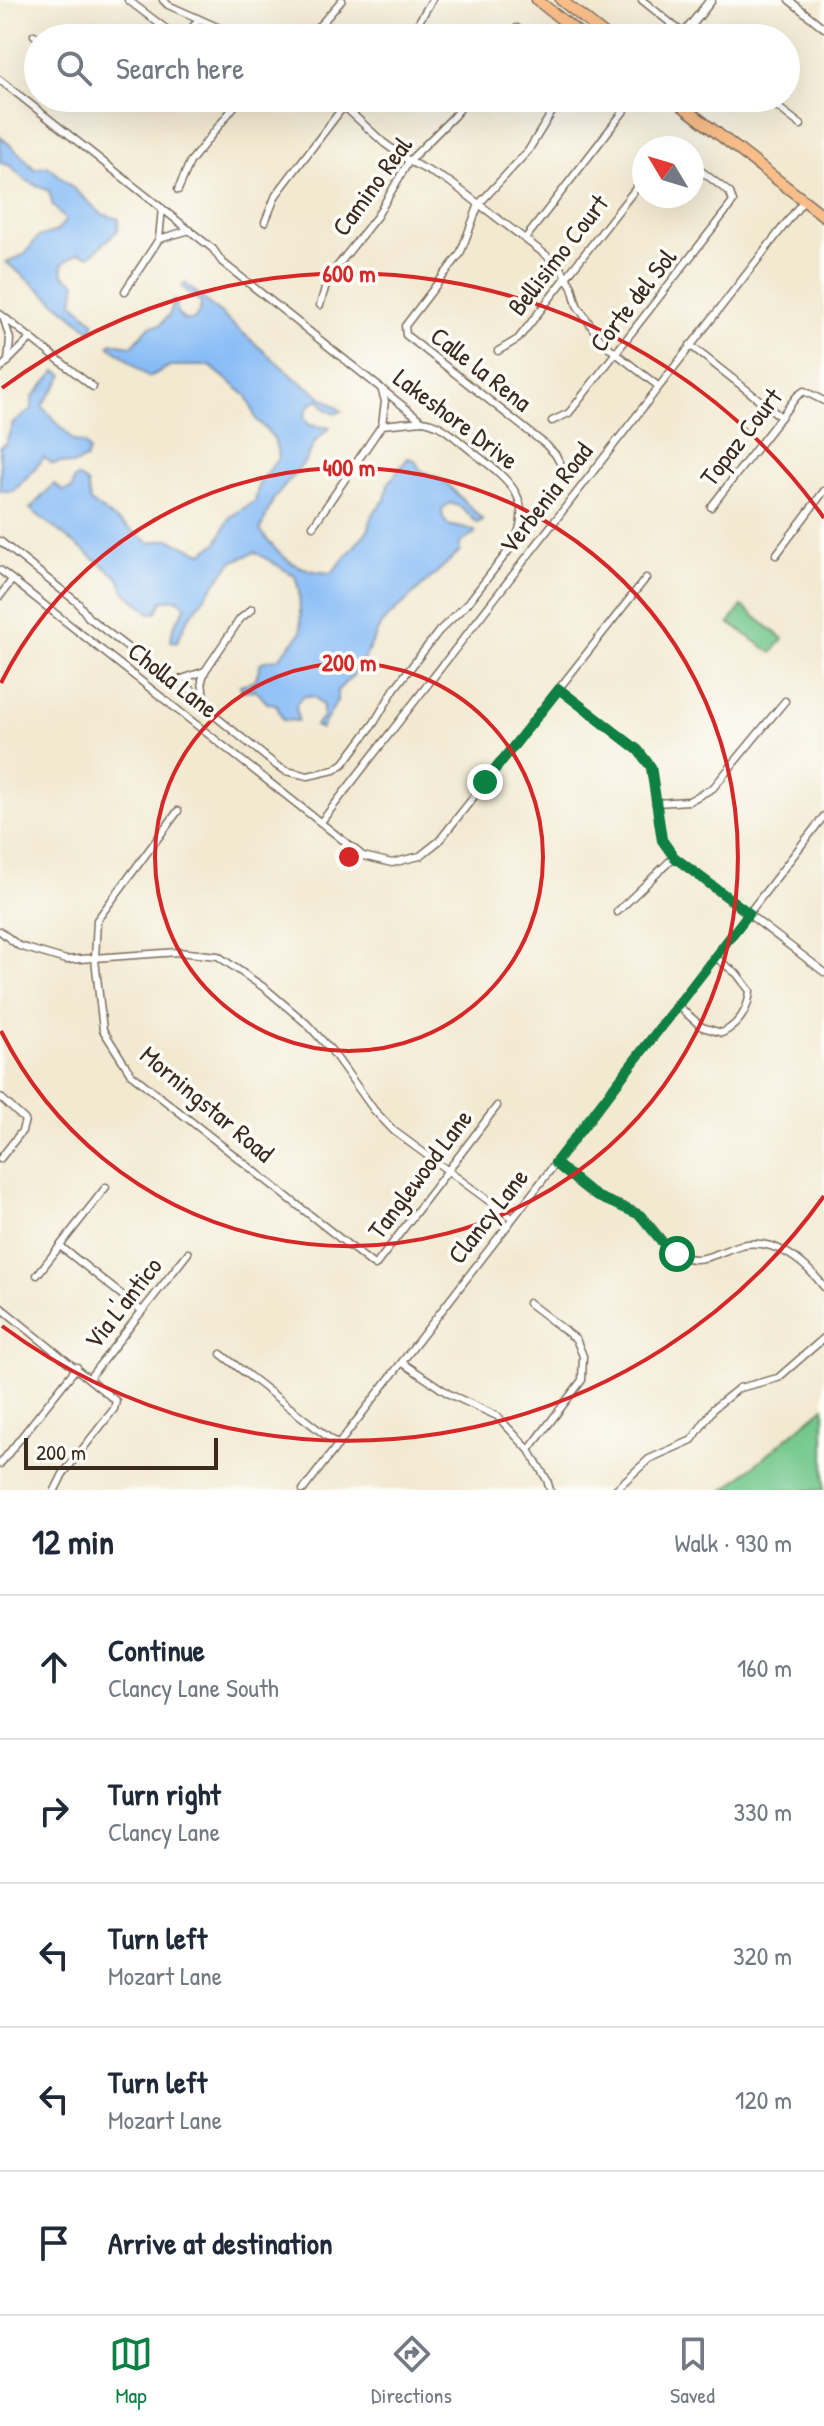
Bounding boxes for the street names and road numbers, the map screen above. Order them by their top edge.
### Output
street label: Camino Real [324,129,420,243]
street label: Bellisimo Court [499,186,617,322]
street label: Corte del Sol [581,241,684,359]
street label: Calle la Rena [424,318,539,419]
street label: Lakeshore Drive [387,360,526,477]
street label: Topaz Court [691,380,790,493]
street label: Verbenia Road [491,435,600,561]
street label: Cholla Lane [121,633,225,726]
street label: Morningstar Road [133,1037,282,1170]
street label: Tanglewood Lane [359,1102,480,1246]
street label: Clancy Lane [439,1161,536,1271]
street label: Via L'antico [76,1249,170,1356]

